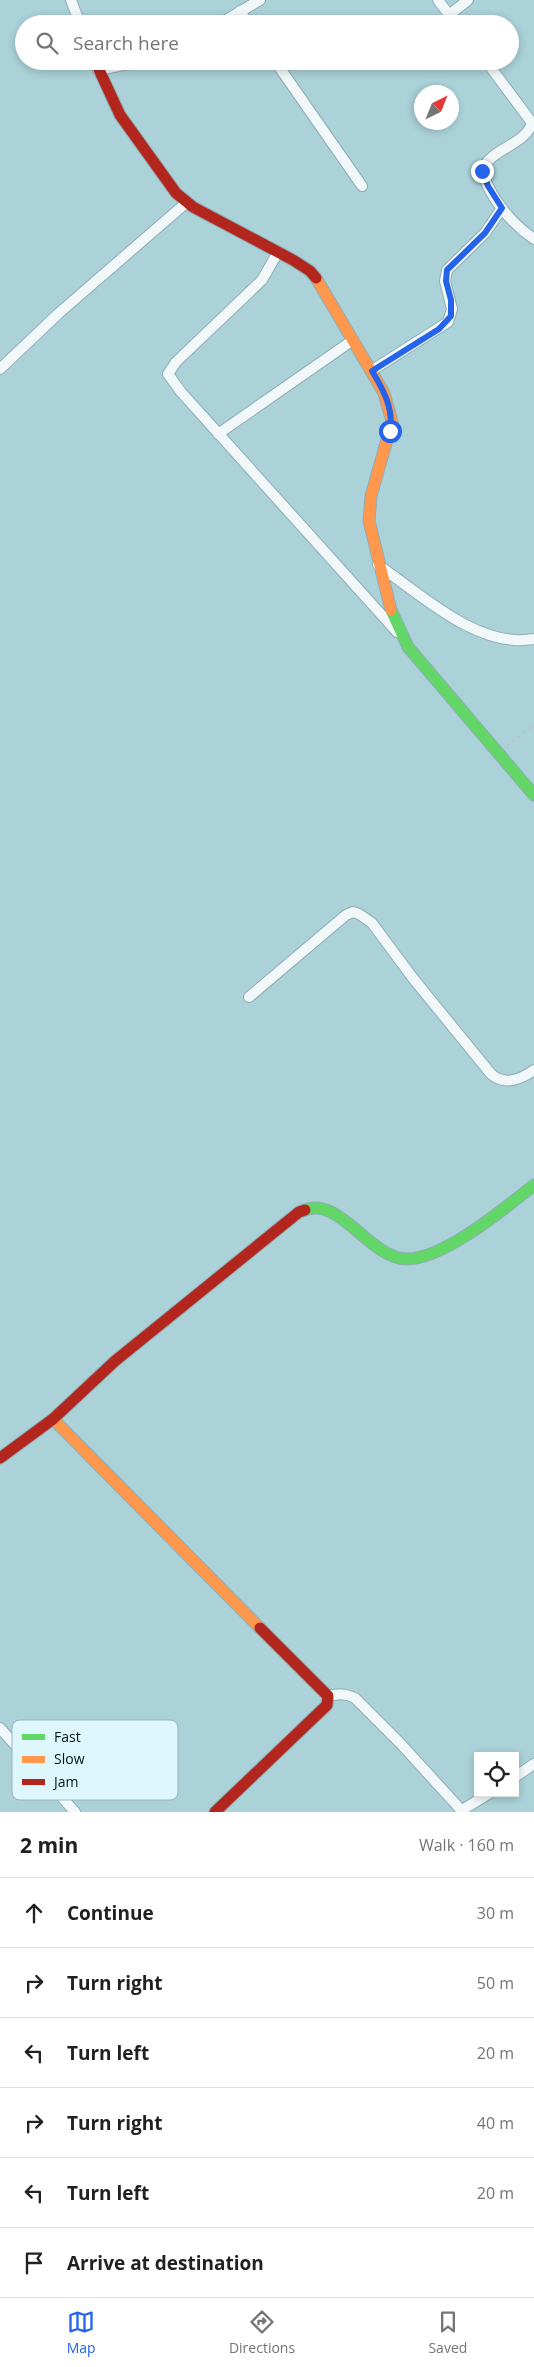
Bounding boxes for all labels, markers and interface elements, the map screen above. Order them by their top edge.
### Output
search box [15,15,519,70]
icon: search [33,29,61,57]
text: Search here [73,30,179,56]
north arrow [414,85,459,130]
route end [471,160,494,183]
route start [379,420,402,443]
legend [12,1720,178,1800]
text: Fast [54,1727,81,1746]
text: Slow [54,1749,85,1768]
map controls [474,1752,519,1797]
button: locate [474,1752,519,1797]
text: Jam [52,1772,79,1791]
text: 2 min [20,1831,78,1859]
text: Walk · 160 m [419,1834,514,1856]
icon: ahead [20,1899,48,1927]
text: Continue [67,1900,154,1926]
text: 30 m [477,1902,514,1924]
icon: right [20,1969,48,1997]
text: Turn right [67,1970,162,1996]
text: 50 m [477,1972,514,1994]
icon: left [20,2039,48,2067]
text: Turn left [67,2040,149,2066]
text: 20 m [477,2042,514,2064]
icon: right [20,2109,48,2137]
text: Turn right [67,2110,162,2136]
text: 40 m [477,2112,514,2134]
icon: left [20,2179,48,2207]
text: Turn left [67,2180,149,2206]
text: 20 m [477,2182,514,2204]
icon: arrive [20,2249,48,2277]
text: Arrive at destination [67,2250,264,2276]
tab: Map [67,2308,96,2357]
tab: Directions [229,2308,295,2357]
tab: Saved [428,2308,467,2357]

